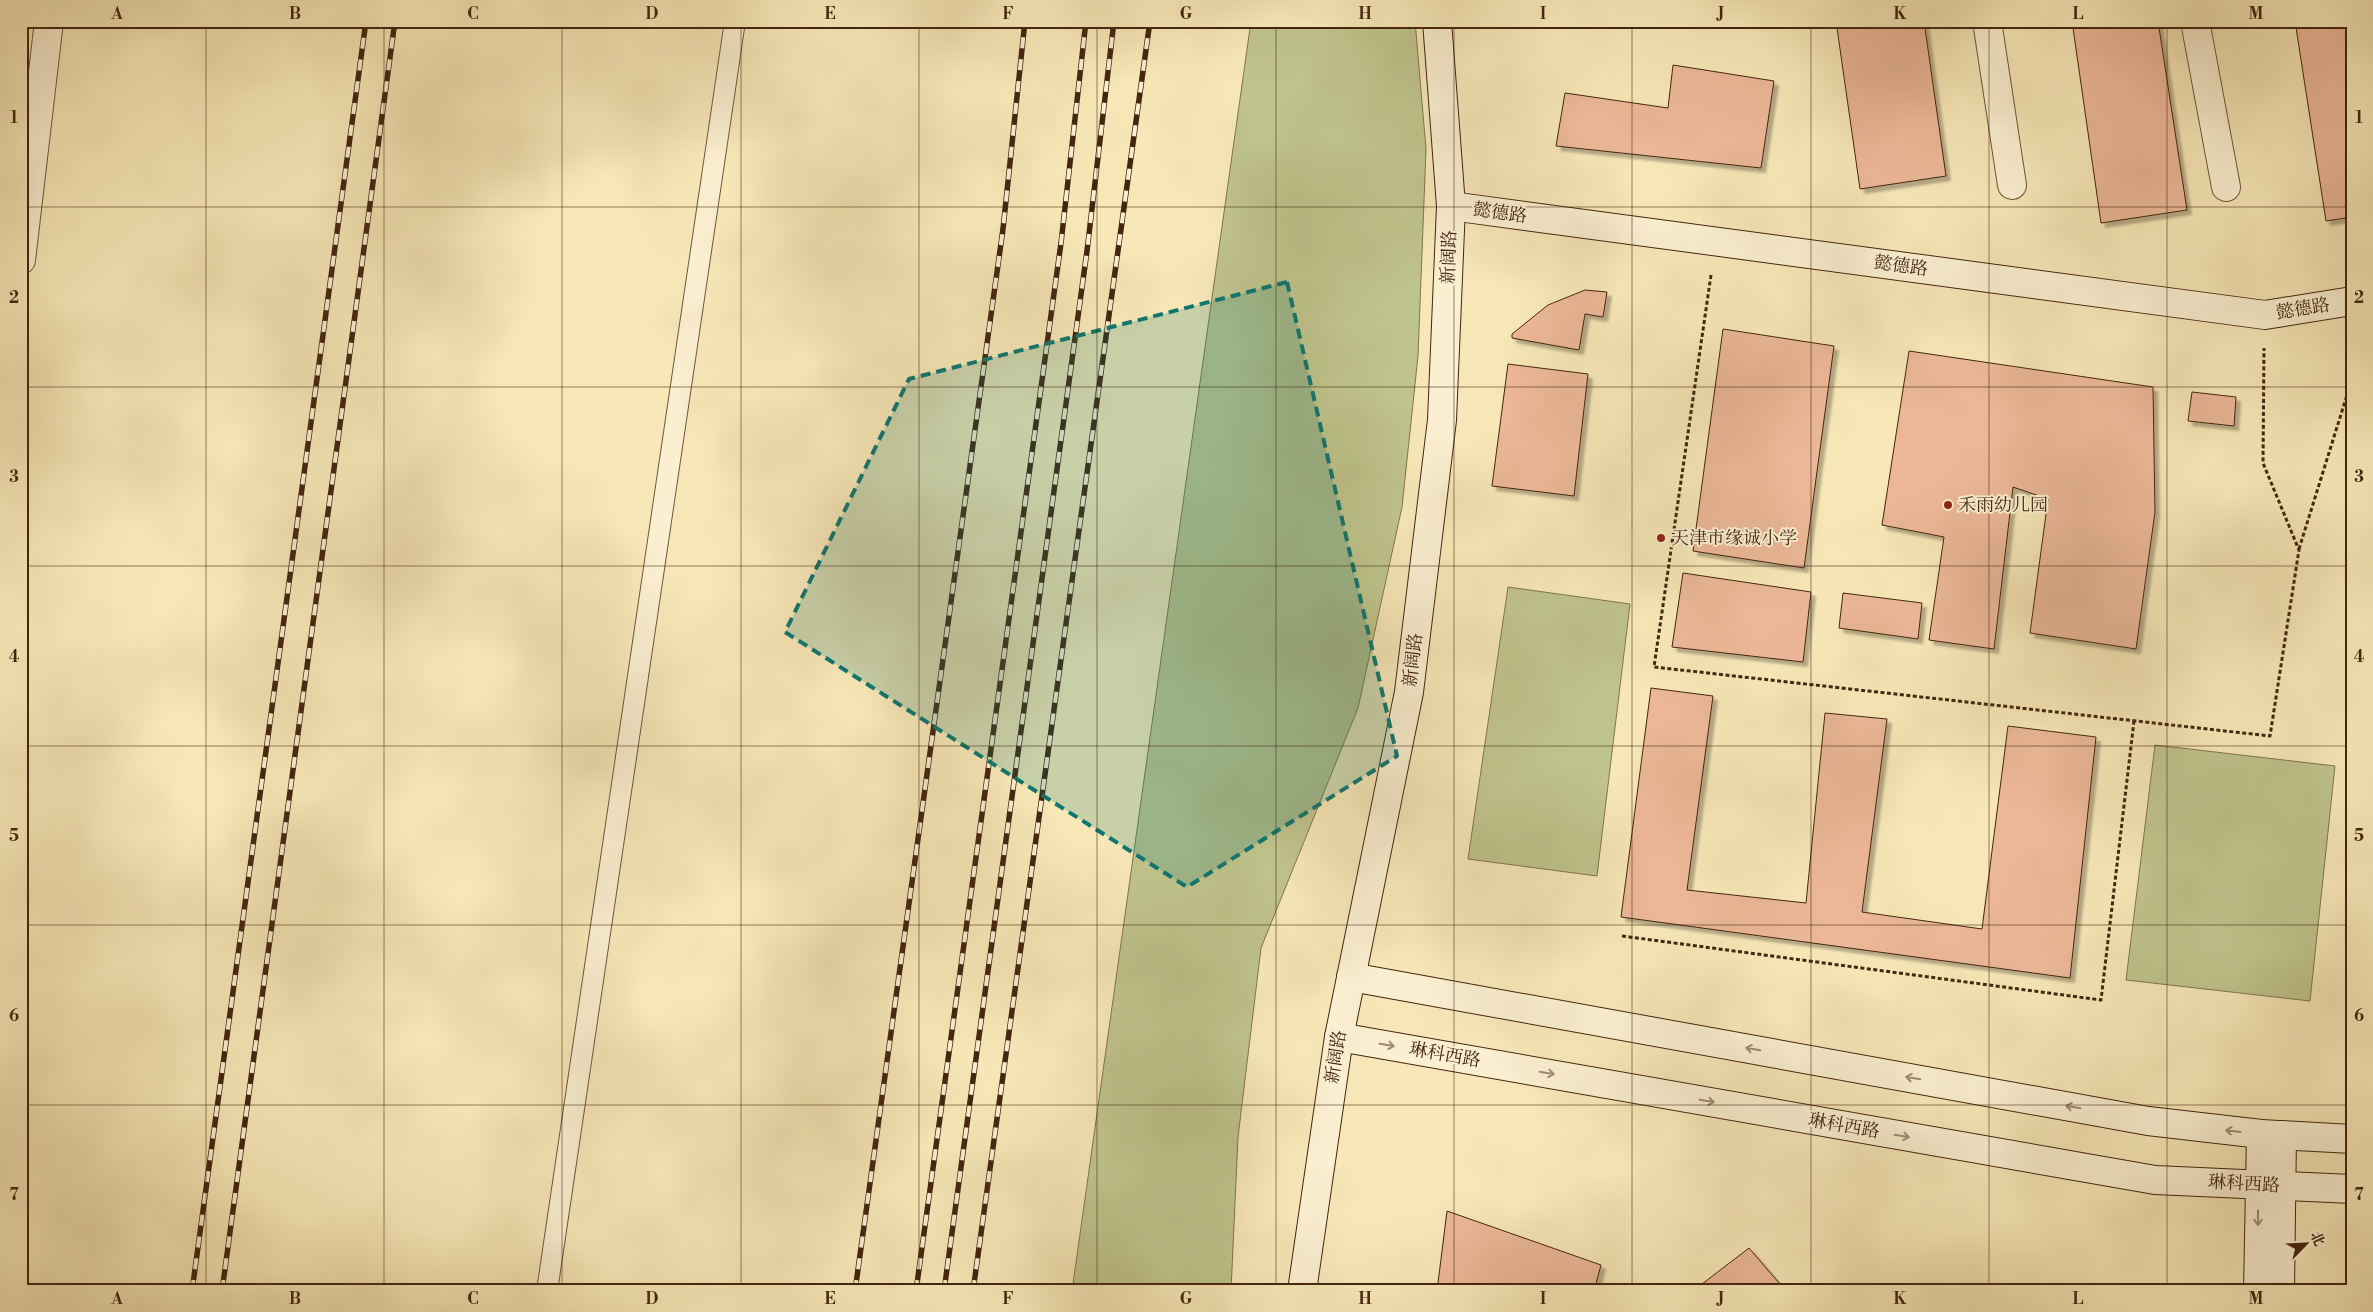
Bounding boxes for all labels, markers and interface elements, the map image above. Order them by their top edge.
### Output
text: A [110,4,123,24]
text: B [289,4,301,24]
text: C [467,4,479,24]
text: D [646,4,659,24]
text: E [824,4,836,24]
text: F [1002,4,1014,24]
text: G [1180,4,1193,24]
text: H [1358,4,1372,24]
text: I [1540,4,1546,24]
text: J [1716,4,1724,24]
text: K [1894,4,1908,24]
text: L [2073,4,2084,24]
text: M [2249,4,2264,24]
text: 1 [10,108,18,128]
text: 1 [2355,108,2363,128]
street label: 懿德路 [1472,198,1528,228]
street label: 新阔路 [1437,230,1461,284]
street label: 懿德路 [1873,251,1929,281]
text: 2 [9,288,19,308]
text: 2 [2354,288,2364,308]
street label: 懿德路 [2275,293,2331,325]
text: 3 [9,467,19,487]
text: 3 [2354,467,2364,487]
place label: 禾雨幼儿园 [1958,494,2048,517]
marker: 禾雨幼儿园 [1942,499,1954,511]
place label: 天津市缘诚小学 [1671,527,1797,550]
marker: 天津市缘诚小学 [1655,532,1667,544]
street label: 新阔路 [1398,632,1428,688]
text: 4 [9,647,20,667]
text: 4 [2354,647,2365,667]
text: 5 [9,826,19,846]
text: 5 [2354,826,2364,846]
text: 6 [9,1006,19,1026]
text: 6 [2354,1006,2364,1026]
street label: 新阔路 [1320,1029,1352,1085]
street label: 琳科西路 [1408,1037,1482,1073]
one-way arrow [1379,1041,1395,1051]
one-way arrow [1745,1044,1761,1054]
one-way arrow [1539,1069,1555,1079]
one-way arrow [1905,1073,1921,1083]
one-way arrow [1699,1097,1715,1107]
one-way arrow [2065,1102,2081,1112]
street label: 琳科西路 [1807,1108,1881,1144]
one-way arrow [2226,1126,2242,1136]
one-way arrow [1893,1131,1909,1141]
street label: 琳科西路 [2207,1171,2281,1197]
text: 7 [9,1185,19,1205]
text: 7 [2354,1185,2364,1205]
one-way arrow [2254,1210,2263,1226]
north arrow [2280,1220,2330,1270]
text: 北 [2306,1229,2328,1249]
text: A [110,1289,123,1309]
text: B [289,1289,301,1309]
text: C [467,1289,479,1309]
text: D [646,1289,659,1309]
text: E [824,1289,836,1309]
text: F [1002,1289,1014,1309]
text: G [1180,1289,1193,1309]
text: H [1358,1289,1372,1309]
text: I [1540,1289,1546,1309]
text: J [1716,1289,1724,1309]
text: K [1894,1289,1908,1309]
text: L [2073,1289,2084,1309]
text: M [2249,1289,2264,1309]

